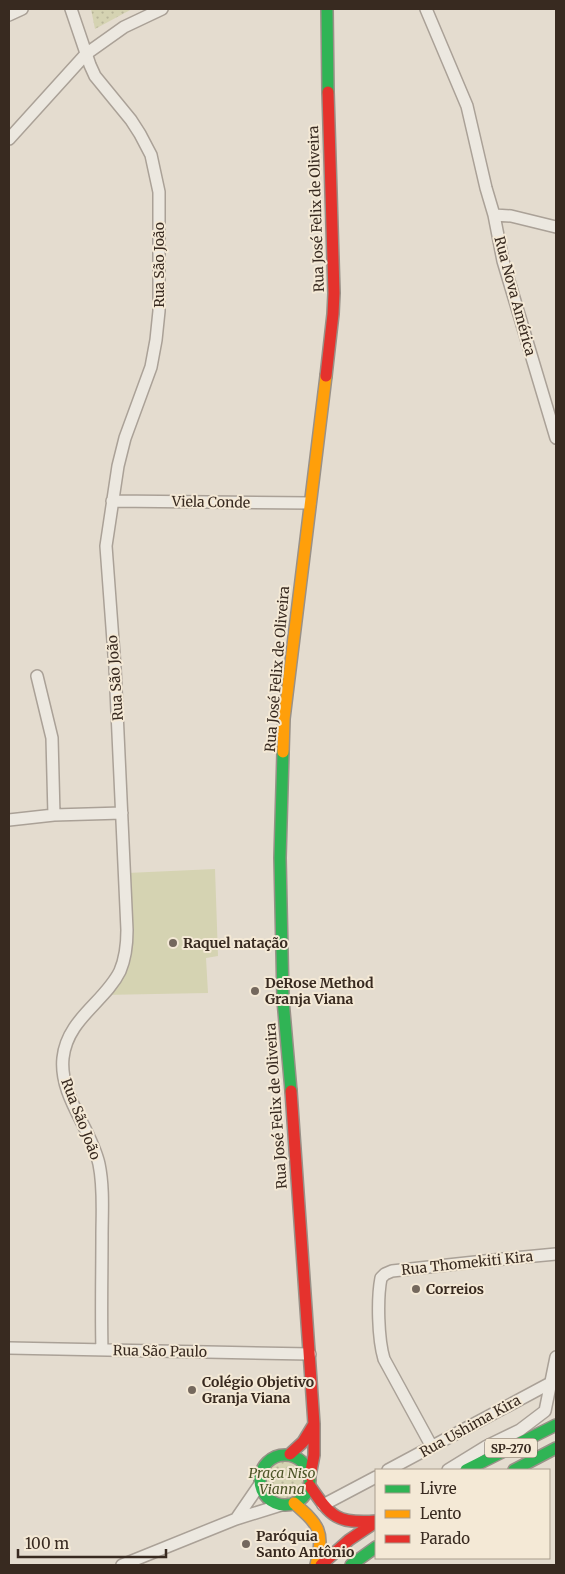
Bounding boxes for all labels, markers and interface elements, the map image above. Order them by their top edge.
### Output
street label: Rua José Felix de Oliveira [304,125,328,293]
street label: Rua São João [150,222,168,308]
street label: Rua Nova América [490,234,540,358]
street label: Viela Conde [171,492,250,512]
street label: Rua José Felix de Oliveira [261,585,293,753]
street label: Rua São João [103,635,127,721]
place label: Raquel natação [183,934,288,952]
marker: Raquel natação [167,937,179,949]
place label: DeRose Method Granja Viana [265,974,374,1008]
marker: DeRose Method Granja Viana [249,985,261,997]
street label: Rua José Felix de Oliveira [261,1022,291,1190]
street label: Rua São João [57,1076,105,1162]
street label: Rua Thomekiti Kira [400,1247,534,1279]
place label: Correios [426,1280,484,1298]
marker: Correios [410,1283,422,1295]
street label: Rua São Paulo [113,1341,207,1361]
place label: Colégio Objetivo Granja Viana [202,1373,314,1407]
marker: Colégio Objetivo Granja Viana [186,1384,198,1396]
street label: Rua Ushima Kira [416,1391,524,1461]
road number: SP-270 [485,1439,537,1458]
park label: Praça Niso Vianna [248,1464,316,1498]
legend [375,1469,550,1559]
text: Livre [420,1479,457,1498]
text: Lento [420,1504,462,1523]
scale bar [18,1526,165,1558]
place label: Paróquia Santo Antônio [256,1527,354,1561]
text: Parado [420,1529,470,1548]
text: 100 m [25,1534,69,1553]
marker: Paróquia Santo Antônio [240,1538,252,1550]

